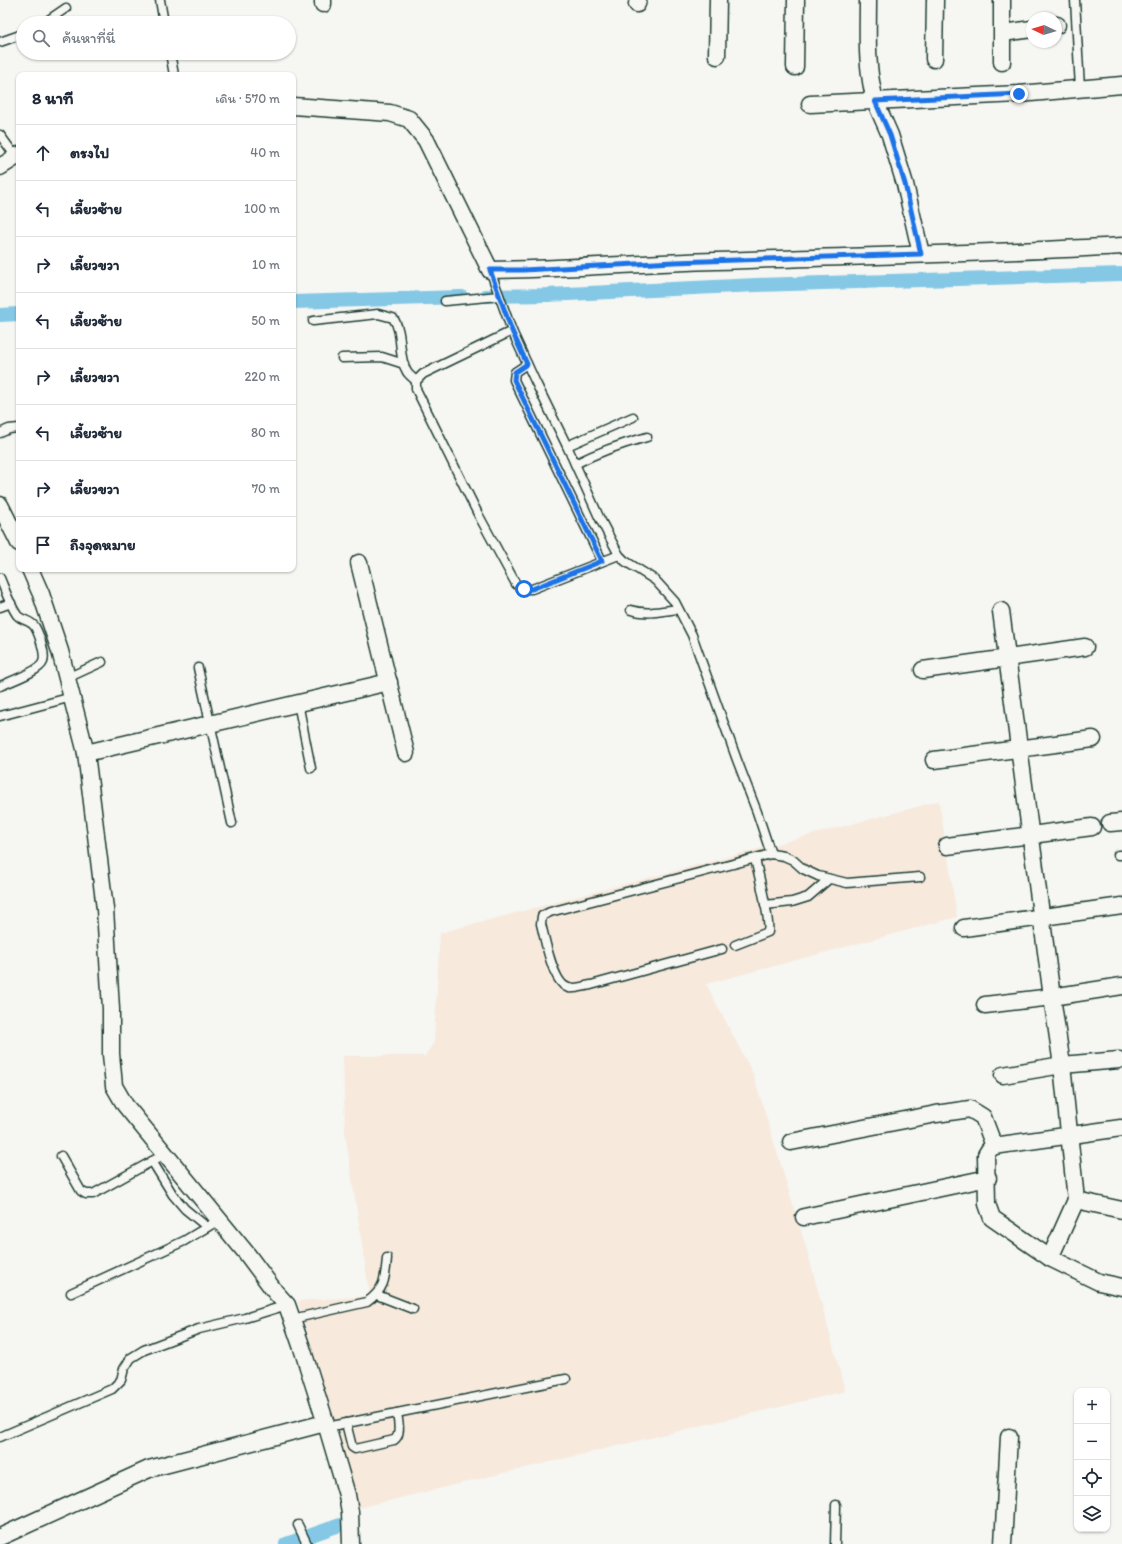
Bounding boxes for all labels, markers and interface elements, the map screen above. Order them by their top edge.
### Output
north arrow [1026,12,1062,48]
search box [16,16,296,60]
icon: search [30,27,52,49]
text: ค้นหาที่นี่ [62,29,115,47]
route end [1010,85,1028,103]
text: 8 นาที [32,88,74,108]
text: เดิน · 570 m [215,91,280,106]
icon: ahead [32,142,54,164]
text: ตรงไป [70,144,109,162]
text: 40 m [250,145,280,160]
icon: left [32,198,54,220]
text: เลี้ยวซ้าย [70,200,122,218]
text: 100 m [244,201,280,216]
icon: right [32,254,54,276]
text: เลี้ยวขวา [70,256,120,274]
text: 10 m [252,257,280,272]
icon: left [32,310,54,332]
text: เลี้ยวซ้าย [70,312,122,330]
text: 50 m [251,313,280,328]
icon: right [32,366,54,388]
text: เลี้ยวขวา [70,368,120,386]
text: 220 m [244,369,280,384]
icon: left [32,422,54,444]
text: เลี้ยวซ้าย [70,424,122,442]
text: 80 m [251,425,280,440]
icon: right [32,478,54,500]
text: เลี้ยวขวา [70,480,120,498]
text: 70 m [252,481,280,496]
icon: arrive [32,534,54,556]
text: ถึงจุดหมาย [70,536,136,554]
route start [515,580,533,598]
map controls [1074,1388,1110,1532]
button: + [1074,1388,1110,1424]
button: − [1074,1424,1110,1460]
button: locate [1074,1460,1110,1496]
button: layers [1074,1496,1110,1532]

